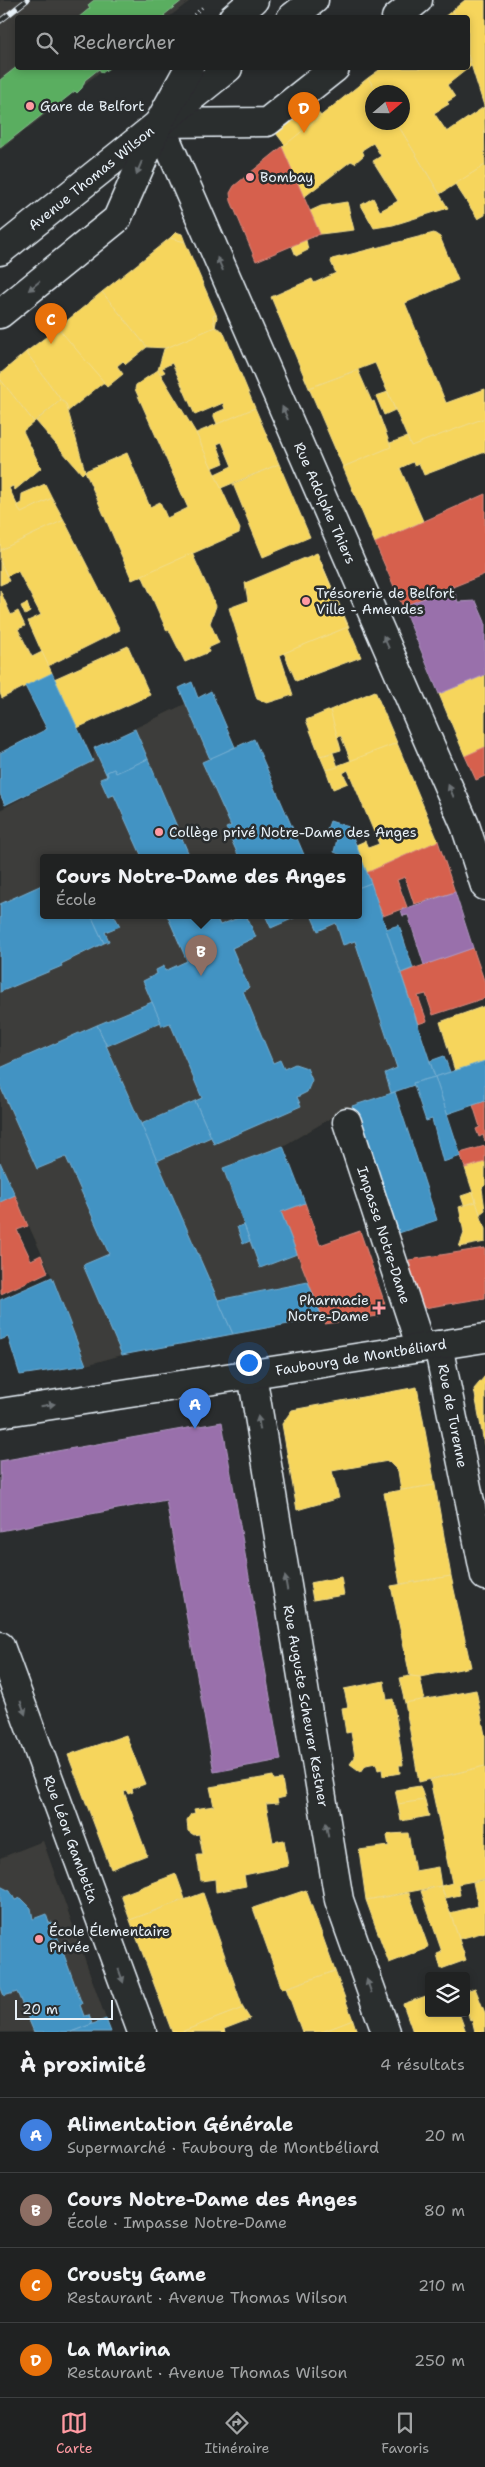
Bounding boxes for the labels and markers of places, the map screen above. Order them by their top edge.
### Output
pin: D [288,92,320,133]
place label: Gare de Belfort [40,97,144,115]
marker: Gare de Belfort [24,100,36,112]
place label: Bombay [260,168,313,186]
marker: Bombay [244,171,256,183]
pin: C [35,303,67,344]
place label: Trésorerie de Belfort Ville - Amendes [316,584,455,618]
marker: Trésorerie de Belfort Ville - Amendes [300,595,312,607]
place label: Collège privé Notre-Dame des Anges [169,823,417,841]
marker: Collège privé Notre-Dame des Anges [153,826,165,838]
pin: B [185,935,217,976]
place label: Pharmacie Notre-Dame [288,1291,369,1325]
marker: Pharmacie Notre-Dame [373,1302,385,1314]
pin: A [179,1388,211,1429]
place label: École Élementaire Privée [49,1922,170,1956]
marker: École Élementaire Privée [33,1933,45,1945]

